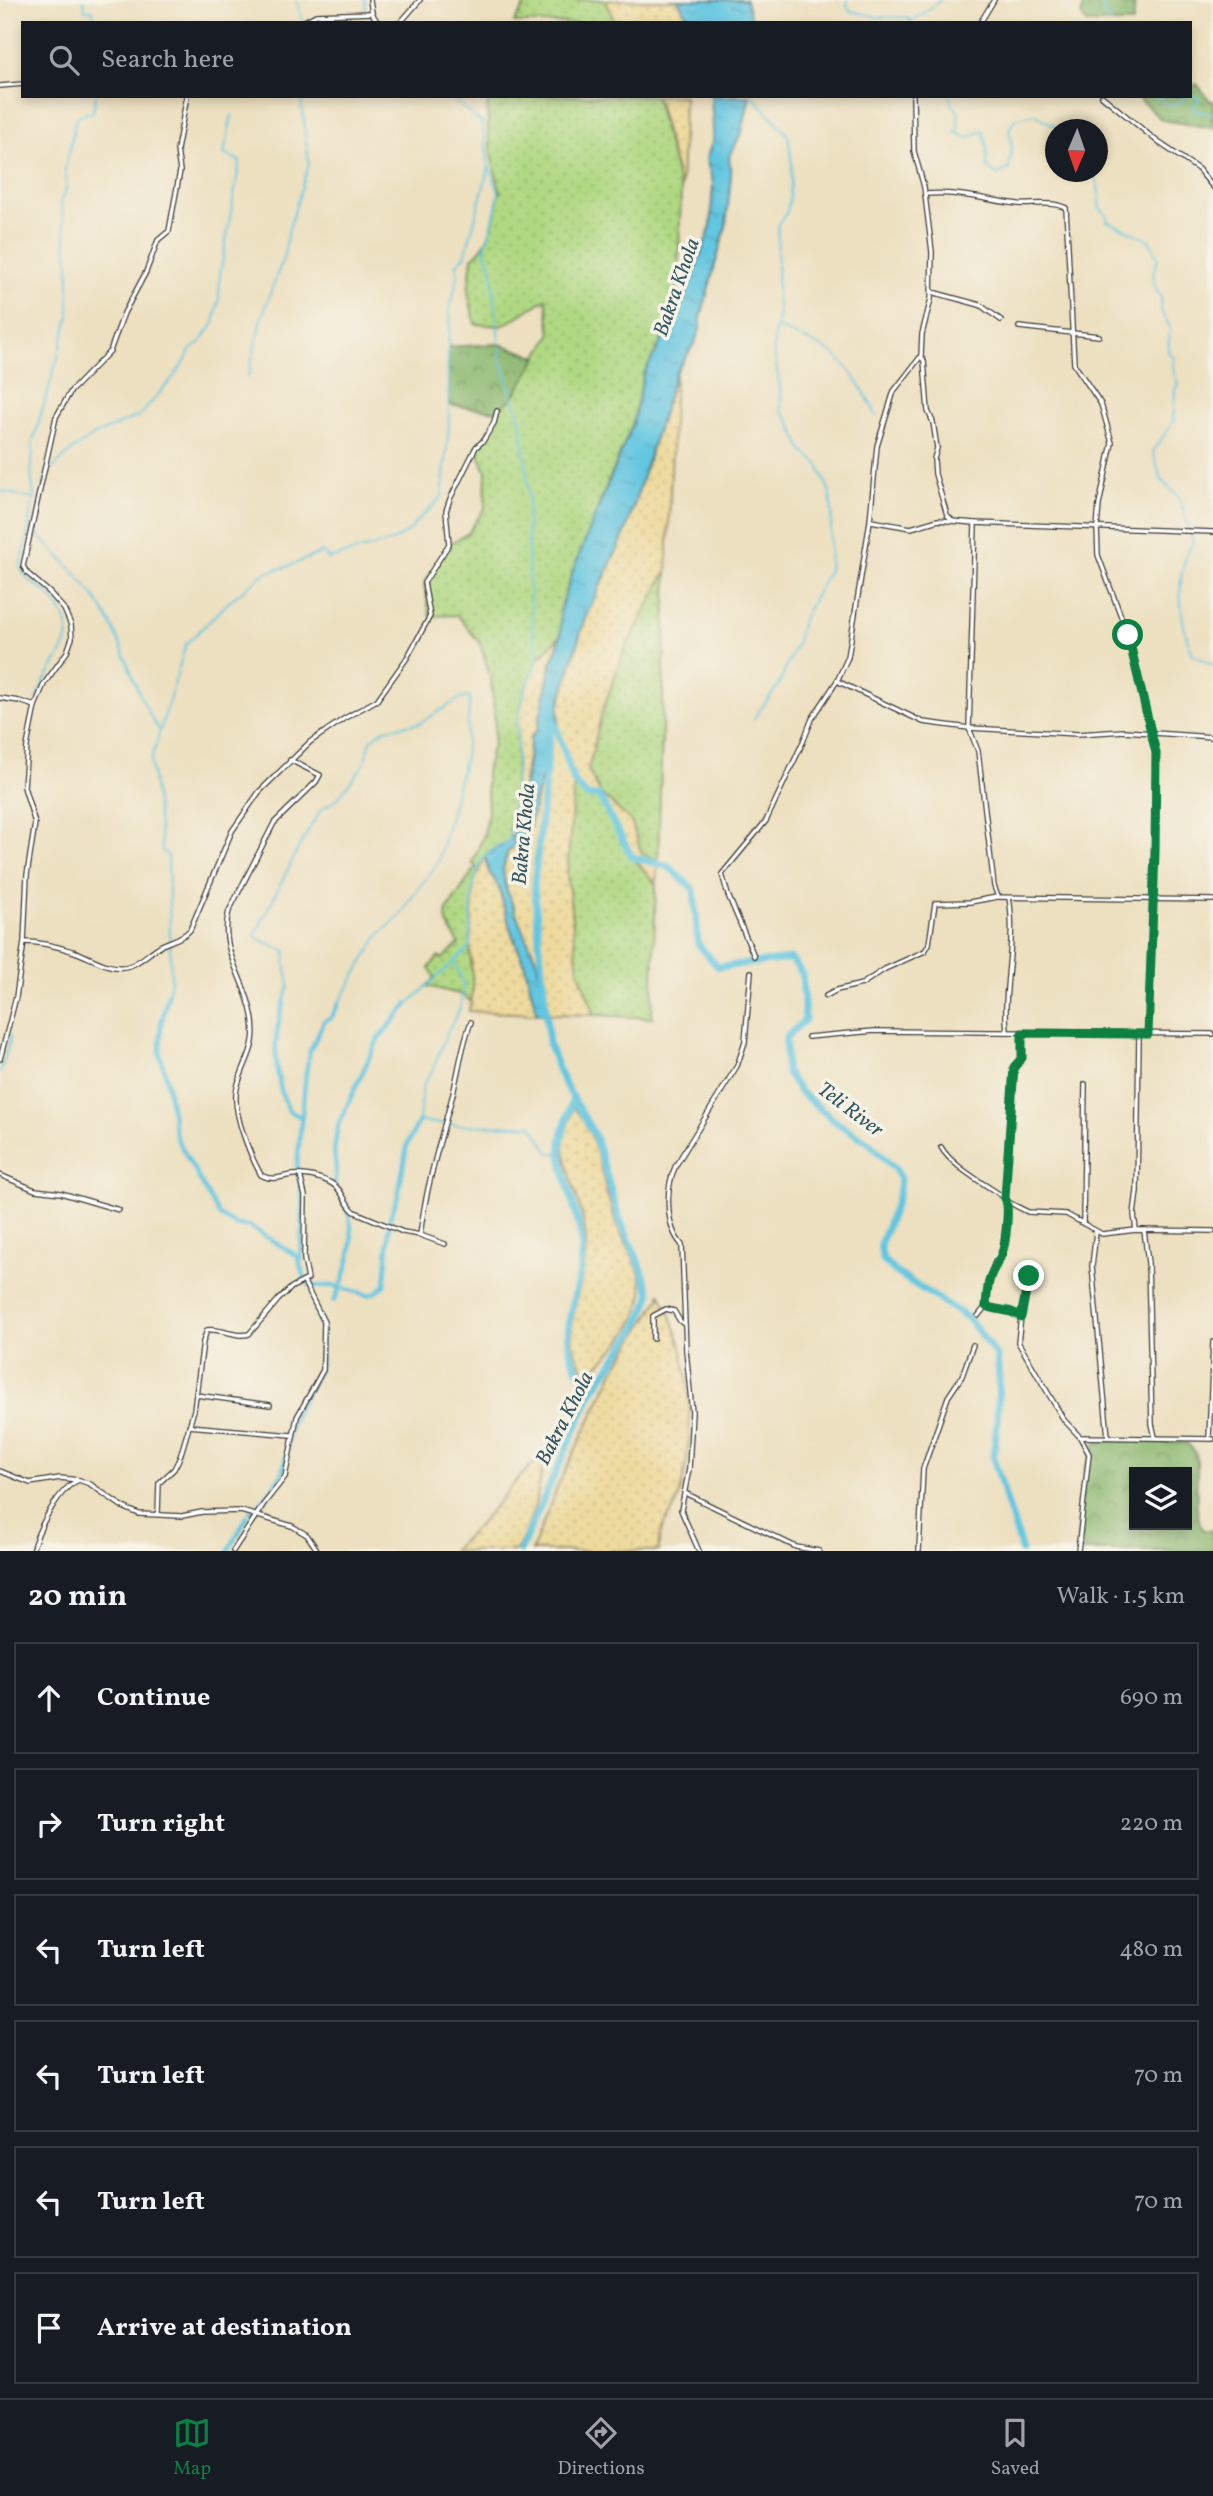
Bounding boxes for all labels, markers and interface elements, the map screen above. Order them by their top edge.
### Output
search box [21,21,1192,98]
icon: search [45,41,83,79]
text: Search here [101,42,234,78]
north arrow [1045,119,1108,182]
water label: Bakra Khola [647,235,708,340]
route start [1112,619,1143,650]
water label: Bakra Khola [506,782,543,886]
water label: Teli River [811,1076,889,1145]
route end [1013,1260,1044,1291]
water label: Bakra Khola [529,1367,601,1471]
map controls [1129,1467,1192,1530]
button: layers [1129,1467,1192,1530]
text: 20 min [28,1576,127,1618]
text: Walk · 1.5 km [1057,1581,1185,1613]
icon: ahead [30,1679,68,1717]
text: Continue [97,1680,210,1716]
text: 690 m [1120,1682,1183,1714]
icon: right [30,1805,68,1843]
text: Turn right [97,1806,225,1842]
text: 220 m [1120,1808,1183,1840]
icon: left [30,1931,68,1969]
text: Turn left [97,1932,205,1968]
text: 480 m [1119,1934,1183,1966]
icon: left [30,2057,68,2095]
text: Turn left [97,2058,205,2094]
text: 70 m [1134,2060,1183,2092]
icon: left [30,2183,68,2221]
text: Turn left [97,2184,205,2220]
text: 70 m [1134,2186,1183,2218]
icon: arrive [30,2309,68,2347]
text: Arrive at destination [97,2310,352,2346]
tab: Map [173,2414,211,2482]
tab: Directions [558,2414,645,2482]
tab: Saved [991,2414,1040,2482]

